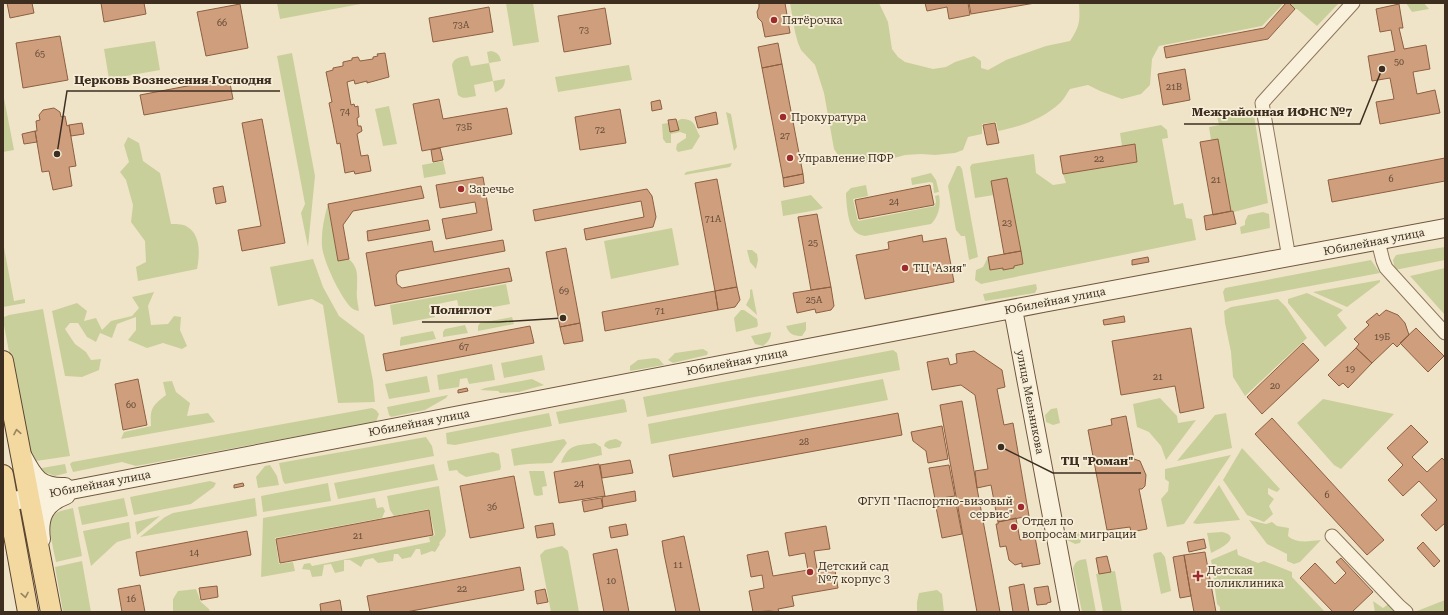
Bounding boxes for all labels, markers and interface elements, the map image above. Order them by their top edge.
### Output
place label: Пятёрочка [782,14,843,27]
marker: Пятёрочка [769,15,779,25]
house number: 66 [217,18,227,28]
house number: 73А [453,20,470,30]
house number: 73 [579,25,589,35]
house number: 65 [35,49,45,59]
house number: 50 [1394,57,1404,67]
callout: Церковь Вознесения Господня [67,67,280,91]
text: Церковь Вознесения Господня [74,73,272,87]
house number: 21В [1166,82,1182,92]
callout: Межрайонная ИФНС №7 [1184,100,1360,124]
text: Межрайонная ИФНС №7 [1192,105,1352,119]
house number: 74 [340,107,350,117]
place label: Прокуратура [791,111,866,124]
marker: Прокуратура [778,112,788,122]
house number: 73Б [456,122,472,132]
house number: 72 [595,125,605,135]
house number: 27 [780,131,790,141]
place label: Управление ПФР [798,152,894,165]
marker: Управление ПФР [785,153,795,163]
house number: 22 [1094,154,1104,164]
house number: 6 [1388,174,1394,184]
house number: 21 [1211,175,1221,185]
place label: Заречье [469,183,514,196]
marker: Заречье [456,184,466,194]
house number: 24 [889,197,899,207]
house number: 71А [705,214,722,224]
house number: 23 [1002,218,1012,228]
street label: Юбилейная улица [1322,226,1426,258]
house number: 25 [808,238,818,248]
place label: ТЦ "Азия" [913,262,967,275]
marker: ТЦ "Азия" [900,263,910,273]
street label: Юбилейная улица [1003,285,1107,317]
house number: 69 [559,286,569,296]
house number: 25А [806,295,823,305]
callout: Полиглот [422,298,499,322]
text: Полиглот [430,303,492,317]
house number: 71 [655,306,665,316]
house number: 19Б [1374,332,1390,342]
house number: 67 [459,342,469,352]
street label: Юбилейная улица [685,346,789,378]
street label: улица Мельникова [1014,349,1046,455]
house number: 19 [1345,364,1355,374]
house number: 21 [1153,372,1163,382]
house number: 20 [1270,381,1280,391]
house number: 60 [126,400,136,410]
street label: Юбилейная улица [367,407,471,439]
one-way arrow [13,429,21,435]
house number: 28 [799,437,809,447]
callout: ТЦ "Роман" [1053,449,1141,473]
text: ТЦ "Роман" [1061,454,1133,468]
street label: Юбилейная улица [48,468,152,500]
house number: 24 [574,479,584,489]
house number: 6 [1324,490,1330,500]
place label: ФГУП "Паспортно-визовый сервис" [858,495,1013,521]
house number: 36 [487,502,497,512]
marker: ФГУП "Паспортно-визовый сервис" [1016,502,1026,512]
place label: Отдел по вопросам миграции [1022,515,1137,541]
marker: Отдел по вопросам миграции [1009,522,1019,532]
house number: 21 [353,531,363,541]
house number: 14 [189,548,199,558]
house number: 11 [673,560,683,570]
place label: Детский сад №7 корпус 3 [818,560,890,586]
place label: Детская поликлиника [1207,564,1284,590]
marker: Детский сад №7 корпус 3 [805,567,815,577]
marker: Детская поликлиника [1192,570,1204,582]
house number: 10 [606,576,616,586]
house number: 22 [457,584,467,594]
one-way arrow [21,592,29,599]
house number: 16 [126,594,136,604]

